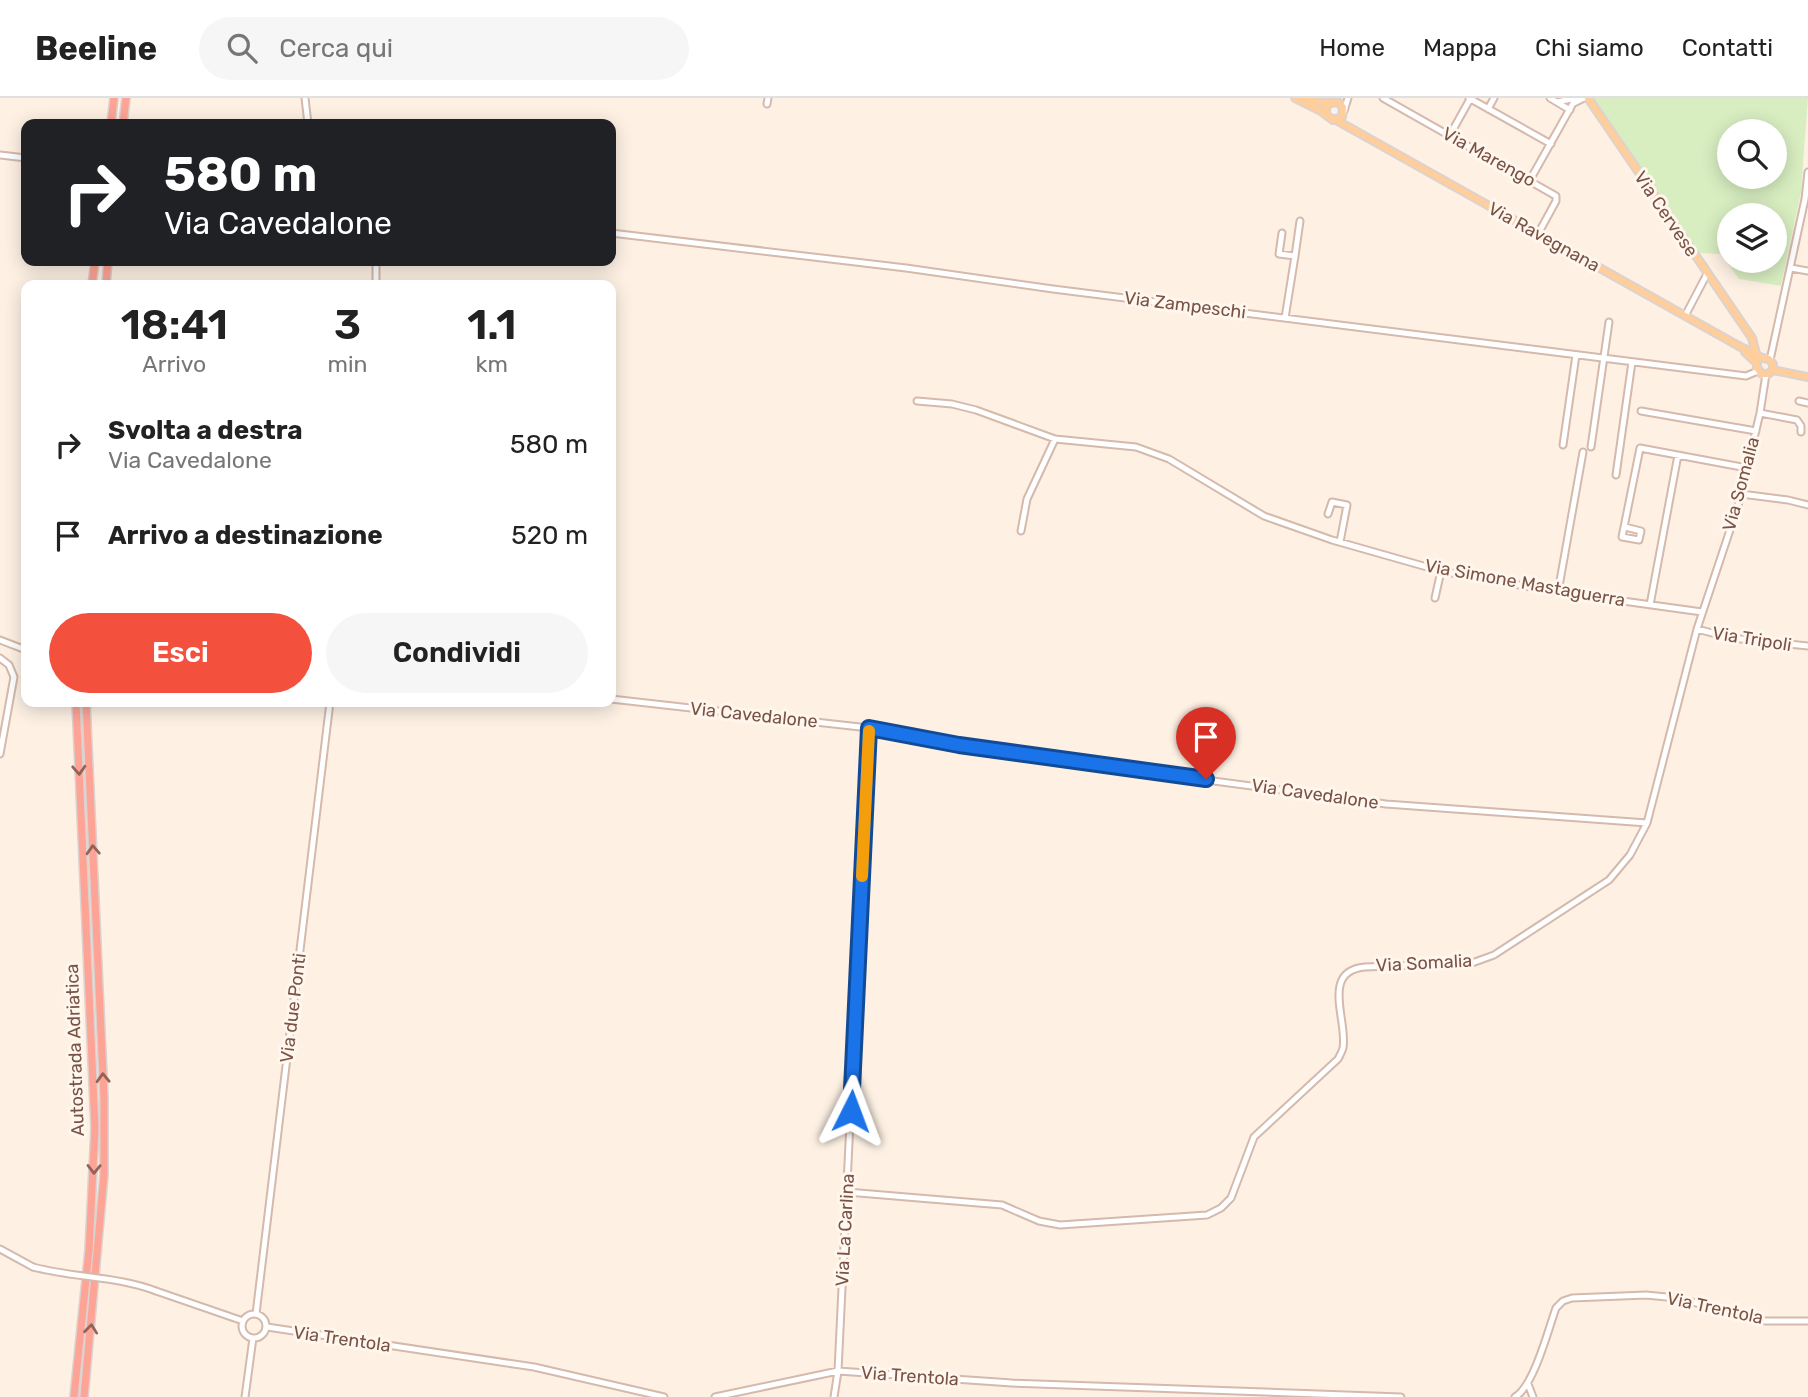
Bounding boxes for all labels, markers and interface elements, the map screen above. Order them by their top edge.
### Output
search box [199,17,689,80]
text: Beeline [35,29,157,68]
icon: search [223,29,261,67]
text: Cerca qui [279,33,393,64]
text: Home [1319,34,1385,62]
text: Mappa [1423,34,1497,62]
text: Chi siamo [1535,34,1644,62]
text: Contatti [1682,34,1773,62]
map controls [1717,119,1787,273]
button: search [1717,119,1787,189]
street label: Via Marengo [1438,122,1540,192]
text: 580 m [164,145,317,203]
icon: right [49,147,140,238]
street label: Via Cervese [1629,167,1703,261]
street label: Via Ravegnana [1484,197,1604,277]
button: layers [1717,203,1787,273]
text: Via Cavedalone [164,204,392,242]
street label: Via Zampeschi [1123,287,1247,323]
text: 18:41 [121,300,228,350]
text: 3 [334,300,361,350]
text: 1.1 [467,300,516,350]
text: Arrivo [142,350,206,378]
text: min [328,350,367,378]
text: km [476,350,508,378]
text: Svolta a destra [108,415,303,446]
icon: right [49,426,87,464]
text: 580 m [510,429,588,460]
street label: Via Somalia [1718,435,1764,533]
text: Via Cavedalone [108,446,272,474]
icon: arrive [49,517,87,555]
text: Arrivo a destinazione [108,520,383,551]
text: 520 m [511,520,588,551]
street label: Via Simone Mastaguerra [1423,555,1627,611]
button: Esci [49,613,312,693]
button: Condividi [326,613,588,693]
street label: Via Tripoli [1711,622,1793,656]
street label: Via Cavedalone [689,697,819,733]
pin [1176,707,1236,779]
icon: arrive [1187,718,1225,756]
one-way arrow [72,765,87,776]
street label: Via Cavedalone [1250,774,1380,814]
one-way arrow [86,845,101,856]
street label: Via Somalia [1375,949,1473,977]
street label: Via due Ponti [275,952,311,1064]
street label: Autostrada Adriatica [61,963,89,1137]
one-way arrow [96,1072,111,1083]
position arrow [814,1074,888,1148]
one-way arrow [86,1164,102,1174]
street label: Via La Carlina [831,1173,859,1287]
street label: Via Trentola [1665,1287,1765,1329]
street label: Via Trentola [292,1321,392,1357]
one-way arrow [83,1323,98,1334]
street label: Via Trentola [860,1362,960,1390]

